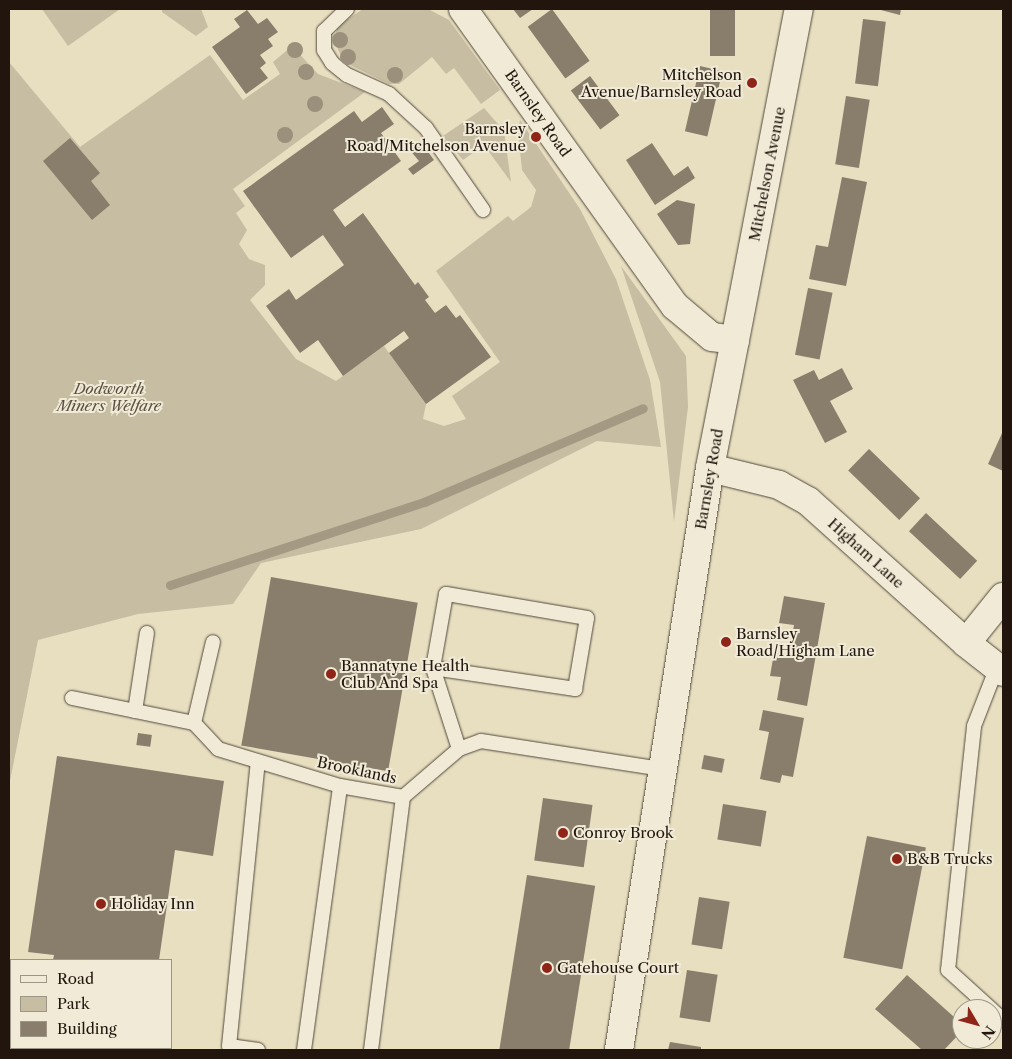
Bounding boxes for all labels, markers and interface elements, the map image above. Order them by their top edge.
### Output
place label: Mitchelson Avenue/Barnsley Road [581,65,742,100]
street label: Barnsley Road [501,66,575,160]
marker: Mitchelson Avenue/Barnsley Road [746,77,758,89]
street label: Mitchelson Avenue [745,105,789,243]
place label: Barnsley Road/Mitchelson Avenue [346,119,526,154]
marker: Barnsley Road/Mitchelson Avenue [530,131,542,143]
park label: Dodworth Miners Welfare [57,379,161,414]
street label: Barnsley Road [691,427,727,531]
street label: Higham Lane [824,514,908,592]
place label: Barnsley Road/Higham Lane [736,624,875,659]
marker: Barnsley Road/Higham Lane [720,636,732,648]
place label: Bannatyne Health Club And Spa [341,656,469,691]
marker: Bannatyne Health Club And Spa [325,668,337,680]
street label: Brooklands [315,753,399,787]
place label: Conroy Brook [573,824,674,842]
marker: Conroy Brook [557,827,569,839]
place label: B&B Trucks [907,850,993,868]
marker: B&B Trucks [891,853,903,865]
place label: Holiday Inn [111,895,195,913]
marker: Holiday Inn [95,898,107,910]
legend [10,959,172,1049]
place label: Gatehouse Court [557,959,679,977]
marker: Gatehouse Court [541,962,553,974]
text: Road [57,969,94,988]
text: Park [57,994,90,1013]
north arrow [952,999,1002,1049]
text: Building [57,1019,117,1038]
text: N [977,1022,999,1043]

